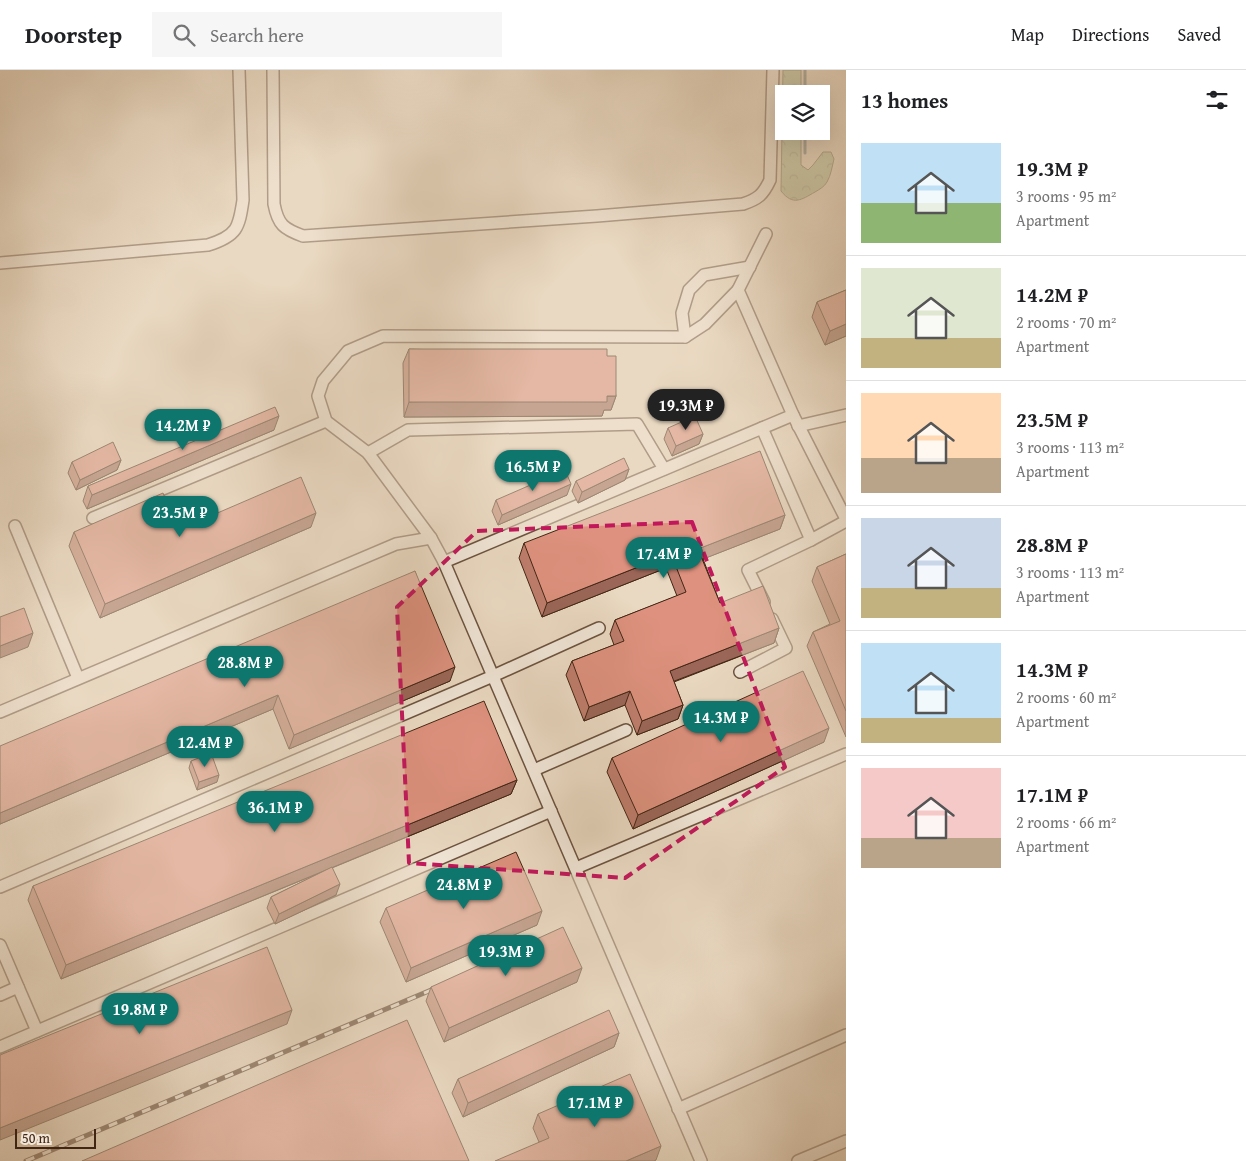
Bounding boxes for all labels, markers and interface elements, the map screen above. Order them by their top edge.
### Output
search box [152,12,502,57]
text: Doorstep [25,17,122,52]
icon: search [170,21,198,49]
text: Search here [210,21,304,49]
text: Map [1011,21,1044,48]
text: Directions [1072,21,1149,48]
text: Saved [1177,21,1221,48]
map controls [775,85,830,140]
button: layers [775,85,830,140]
text: 13 homes [861,85,948,116]
icon: filters [1203,86,1231,114]
text: 19.3M ₽ [1016,153,1088,184]
icon: home [901,163,961,223]
text: 3 rooms · 95 m² [1016,184,1116,208]
text: Apartment [1016,208,1089,232]
text: 14.2M ₽ [1016,279,1088,310]
icon: home [901,288,961,348]
text: 2 rooms · 70 m² [1016,310,1116,334]
text: Apartment [1016,334,1089,358]
pin: 19.3M ₽ [640,388,732,431]
text: 19.3M ₽ [659,393,713,417]
text: 23.5M ₽ [1016,404,1088,435]
pin: 14.2M ₽ [137,408,229,451]
text: 14.2M ₽ [156,413,210,437]
icon: home [901,413,961,473]
text: 3 rooms · 113 m² [1016,435,1124,459]
pin: 16.5M ₽ [487,450,579,492]
text: 16.5M ₽ [506,454,560,478]
text: Apartment [1016,459,1089,483]
pin: 23.5M ₽ [134,496,226,538]
text: 23.5M ₽ [153,500,207,524]
text: 28.8M ₽ [1016,529,1088,560]
pin: 17.4M ₽ [618,536,710,579]
icon: home [901,538,961,598]
text: 17.4M ₽ [637,541,691,565]
text: 3 rooms · 113 m² [1016,560,1124,584]
text: Apartment [1016,584,1089,608]
pin: 28.8M ₽ [199,646,291,688]
text: 28.8M ₽ [218,650,272,674]
text: 14.3M ₽ [1016,654,1088,685]
icon: home [901,663,961,723]
text: 2 rooms · 60 m² [1016,685,1116,709]
pin: 14.3M ₽ [675,700,767,743]
text: 14.3M ₽ [694,705,748,729]
text: Apartment [1016,709,1089,733]
pin: 12.4M ₽ [159,726,251,768]
text: 12.4M ₽ [178,730,232,754]
text: 17.1M ₽ [1016,779,1088,810]
icon: home [901,788,961,848]
pin: 36.1M ₽ [229,790,321,833]
text: 36.1M ₽ [248,795,302,819]
text: 2 rooms · 66 m² [1016,810,1116,834]
text: Apartment [1016,834,1089,858]
pin: 24.8M ₽ [418,868,510,910]
text: 24.8M ₽ [437,872,491,896]
pin: 19.3M ₽ [460,934,552,977]
text: 19.3M ₽ [479,939,533,963]
pin: 19.8M ₽ [94,992,186,1035]
text: 19.8M ₽ [113,997,167,1021]
pin: 17.1M ₽ [549,1086,641,1128]
text: 17.1M ₽ [568,1090,622,1114]
scale bar [15,1126,96,1149]
text: 50 m [22,1128,50,1148]

